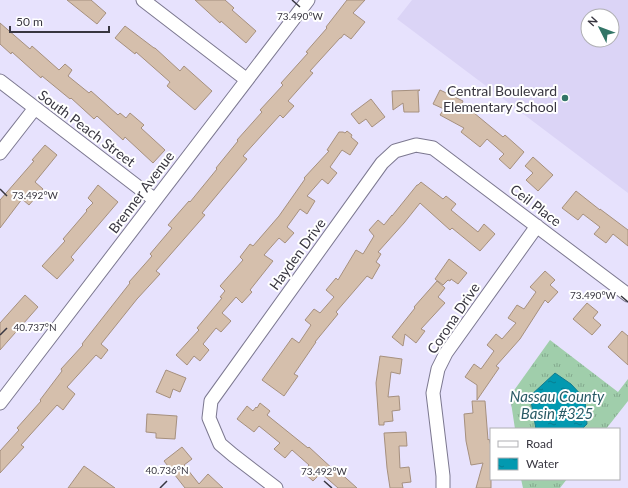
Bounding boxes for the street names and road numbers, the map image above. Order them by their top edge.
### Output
street label: South Peach Street [35,86,139,170]
street label: Brenner Avenue [105,148,177,236]
street label: Ceil Place [507,180,565,230]
street label: Hayden Drive [265,215,329,293]
street label: Corona Drive [423,279,483,357]

